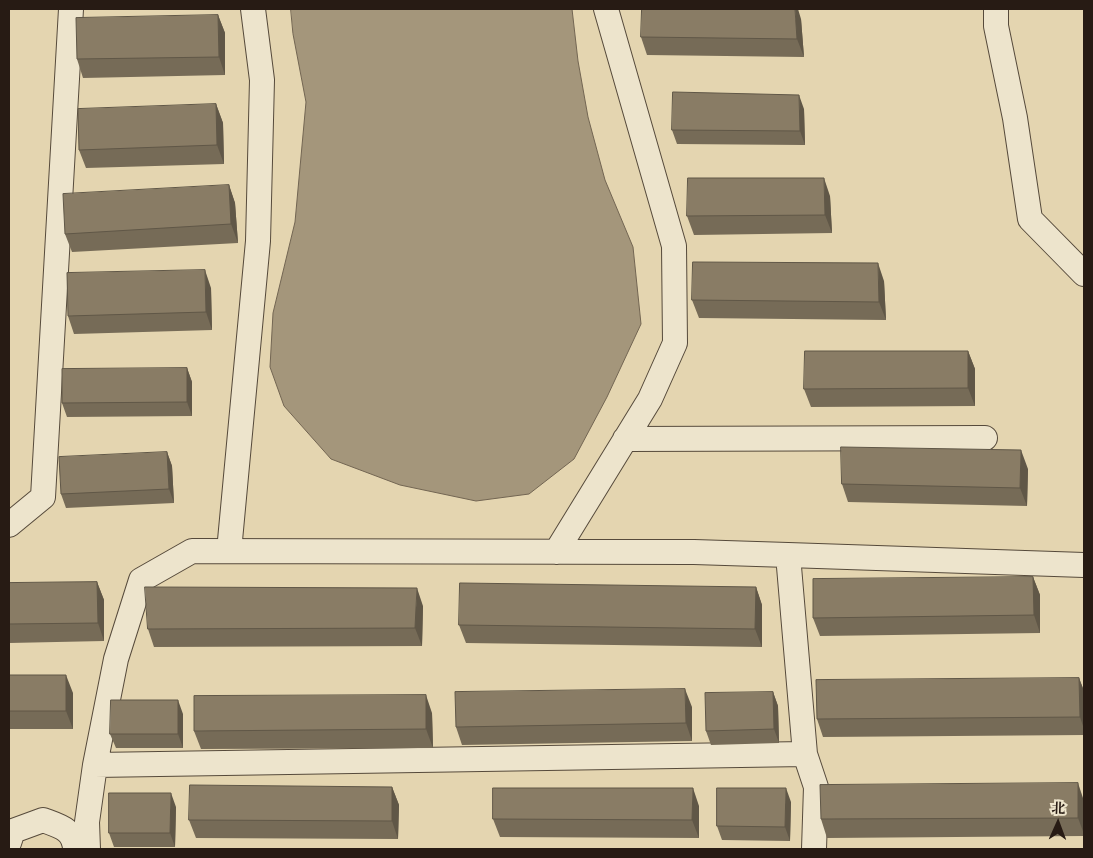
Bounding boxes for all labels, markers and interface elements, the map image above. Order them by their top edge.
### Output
north arrow [1033,798,1083,848]
text: 北 [1051,799,1066,817]

